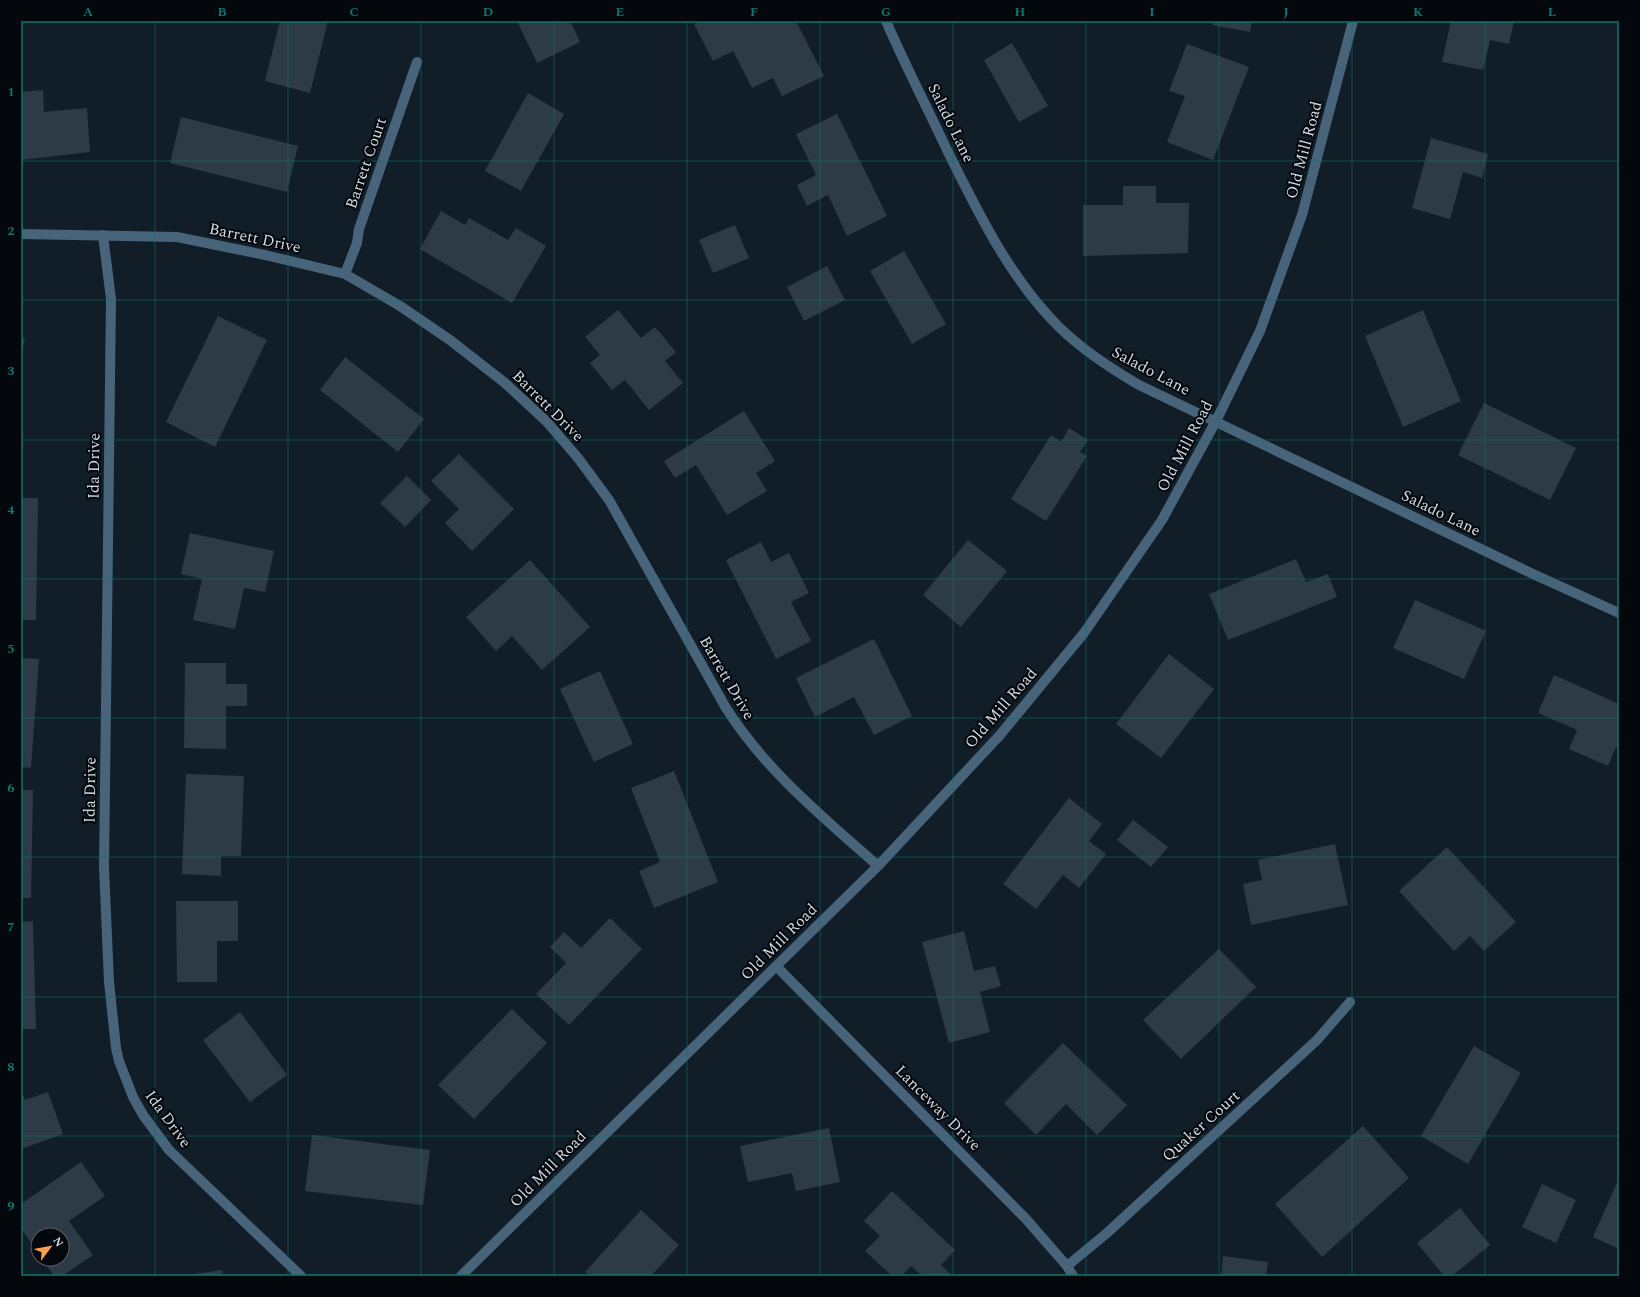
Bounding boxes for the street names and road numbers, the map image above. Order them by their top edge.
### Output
street label: Salado Lane [921,79,981,167]
street label: Old Mill Road [1279,98,1329,202]
street label: Barrett Court [339,114,393,212]
street label: Barrett Drive [207,217,303,259]
street label: Salado Lane [1108,340,1194,402]
street label: Barrett Drive [507,365,589,447]
street label: Old Mill Road [1151,396,1219,496]
street label: Ida Drive [81,433,107,499]
street label: Salado Lane [1397,483,1485,543]
street label: Barrett Drive [693,632,761,724]
street label: Old Mill Road [959,662,1043,754]
street label: Ida Drive [77,757,103,823]
street label: Old Mill Road [735,898,823,986]
street label: Lanceway Drive [889,1059,987,1157]
street label: Quaker Court [1157,1084,1246,1168]
street label: Ida Drive [139,1085,197,1153]
street label: Old Mill Road [504,1125,592,1213]

